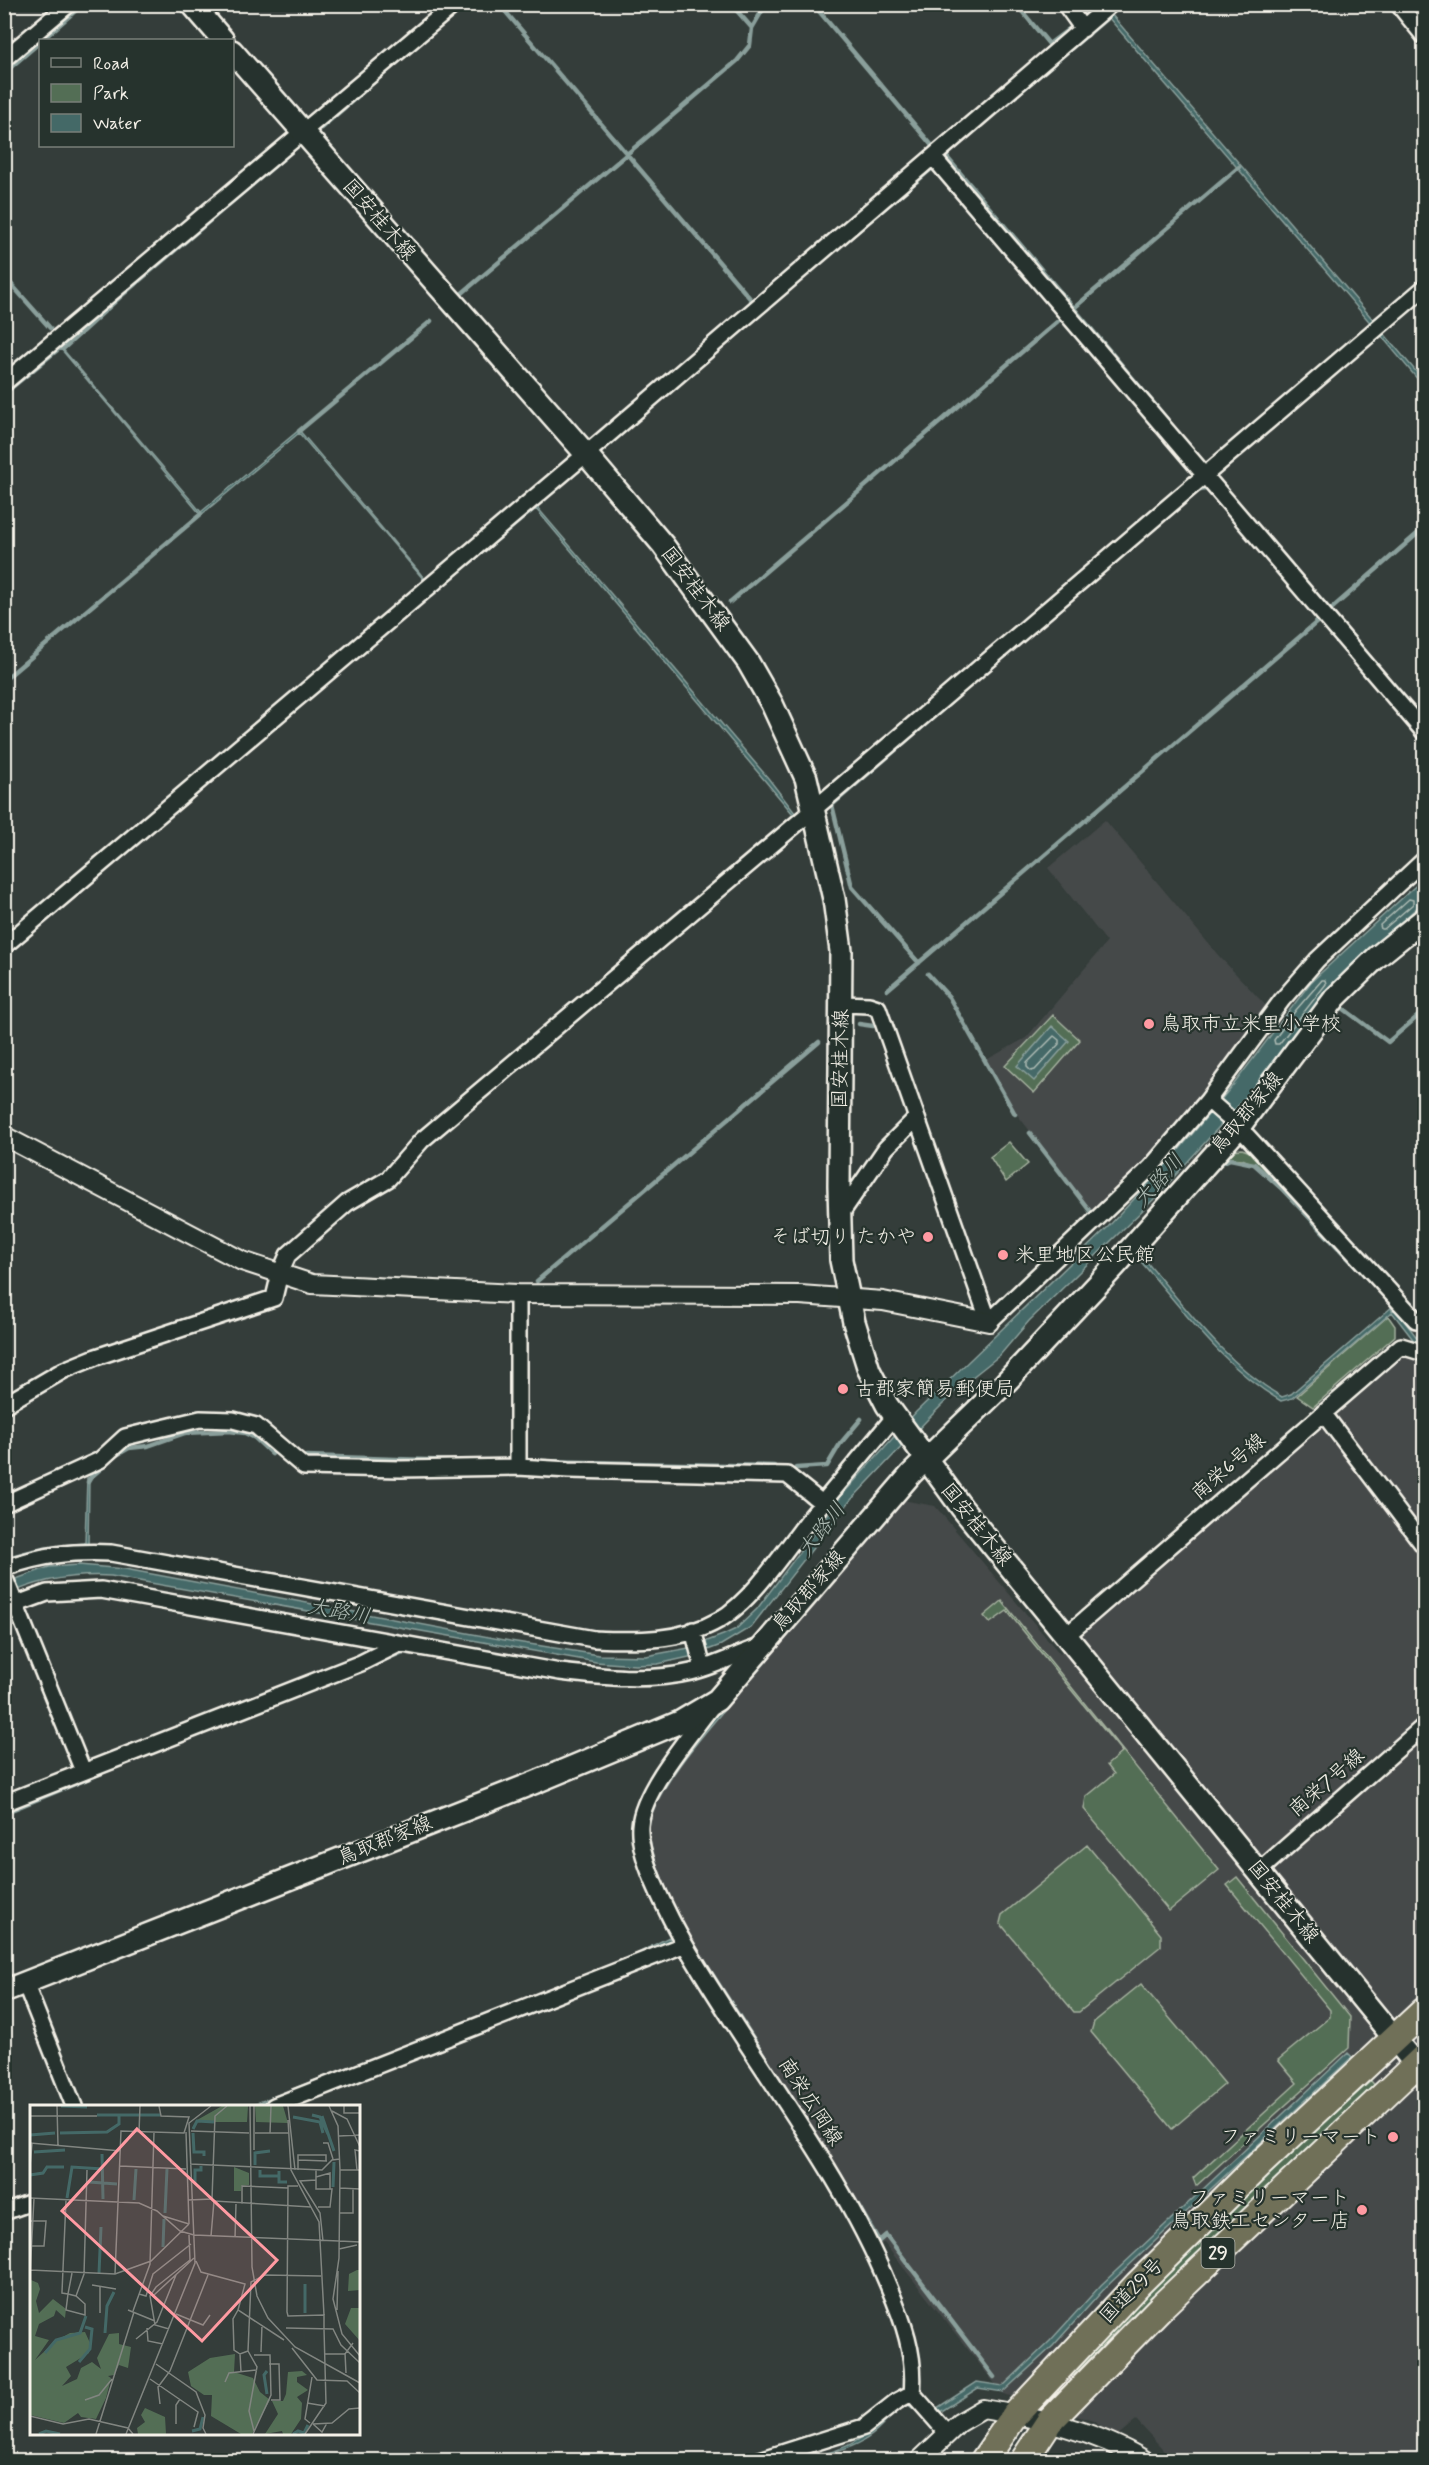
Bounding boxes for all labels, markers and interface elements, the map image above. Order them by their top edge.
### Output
legend [39,39,234,147]
text: Road [93,52,129,76]
text: Park [93,82,129,106]
text: Water [93,112,142,136]
street label: 国安桂木線 [336,173,422,267]
street label: 国安桂木線 [654,541,736,637]
street label: 国安桂木線 [827,1009,855,1109]
place label: 鳥取市立米里小学校 [1161,1011,1341,1038]
marker: 鳥取市立米里小学校 [1142,1017,1156,1031]
street label: 鳥取郡家線 [1205,1066,1289,1160]
water label: 大路川 [1128,1148,1190,1214]
place label: そば切り たかや [771,1224,916,1251]
marker: そば切り たかや [921,1230,935,1244]
place label: 米里地区公民館 [1015,1242,1155,1269]
marker: 米里地区公民館 [996,1248,1010,1262]
place label: 古郡家簡易郵便局 [855,1376,1015,1403]
marker: 古郡家簡易郵便局 [836,1382,850,1396]
street label: 南栄6号線 [1186,1427,1272,1507]
street label: 国安桂木線 [934,1478,1018,1572]
water label: 大路川 [792,1497,852,1563]
street label: 鳥取郡家線 [766,1544,852,1638]
water label: 大路川 [306,1593,372,1631]
street label: 南栄7号線 [1283,1743,1371,1823]
street label: 鳥取郡家線 [334,1810,436,1872]
street label: 国安桂木線 [1241,1855,1325,1949]
street label: 南栄広岡線 [771,2053,849,2151]
inset map [30,2105,360,2435]
place label: ファミリーマート [1221,2124,1381,2151]
marker: ファミリーマート [1386,2130,1400,2144]
place label: ファミリーマート 鳥取鉄工センター店 [1171,2185,1350,2235]
marker: ファミリーマート 鳥取鉄工センター店 [1355,2203,1369,2217]
road number: 29 [1202,2238,1234,2268]
street label: 国道29号 [1094,2252,1170,2330]

